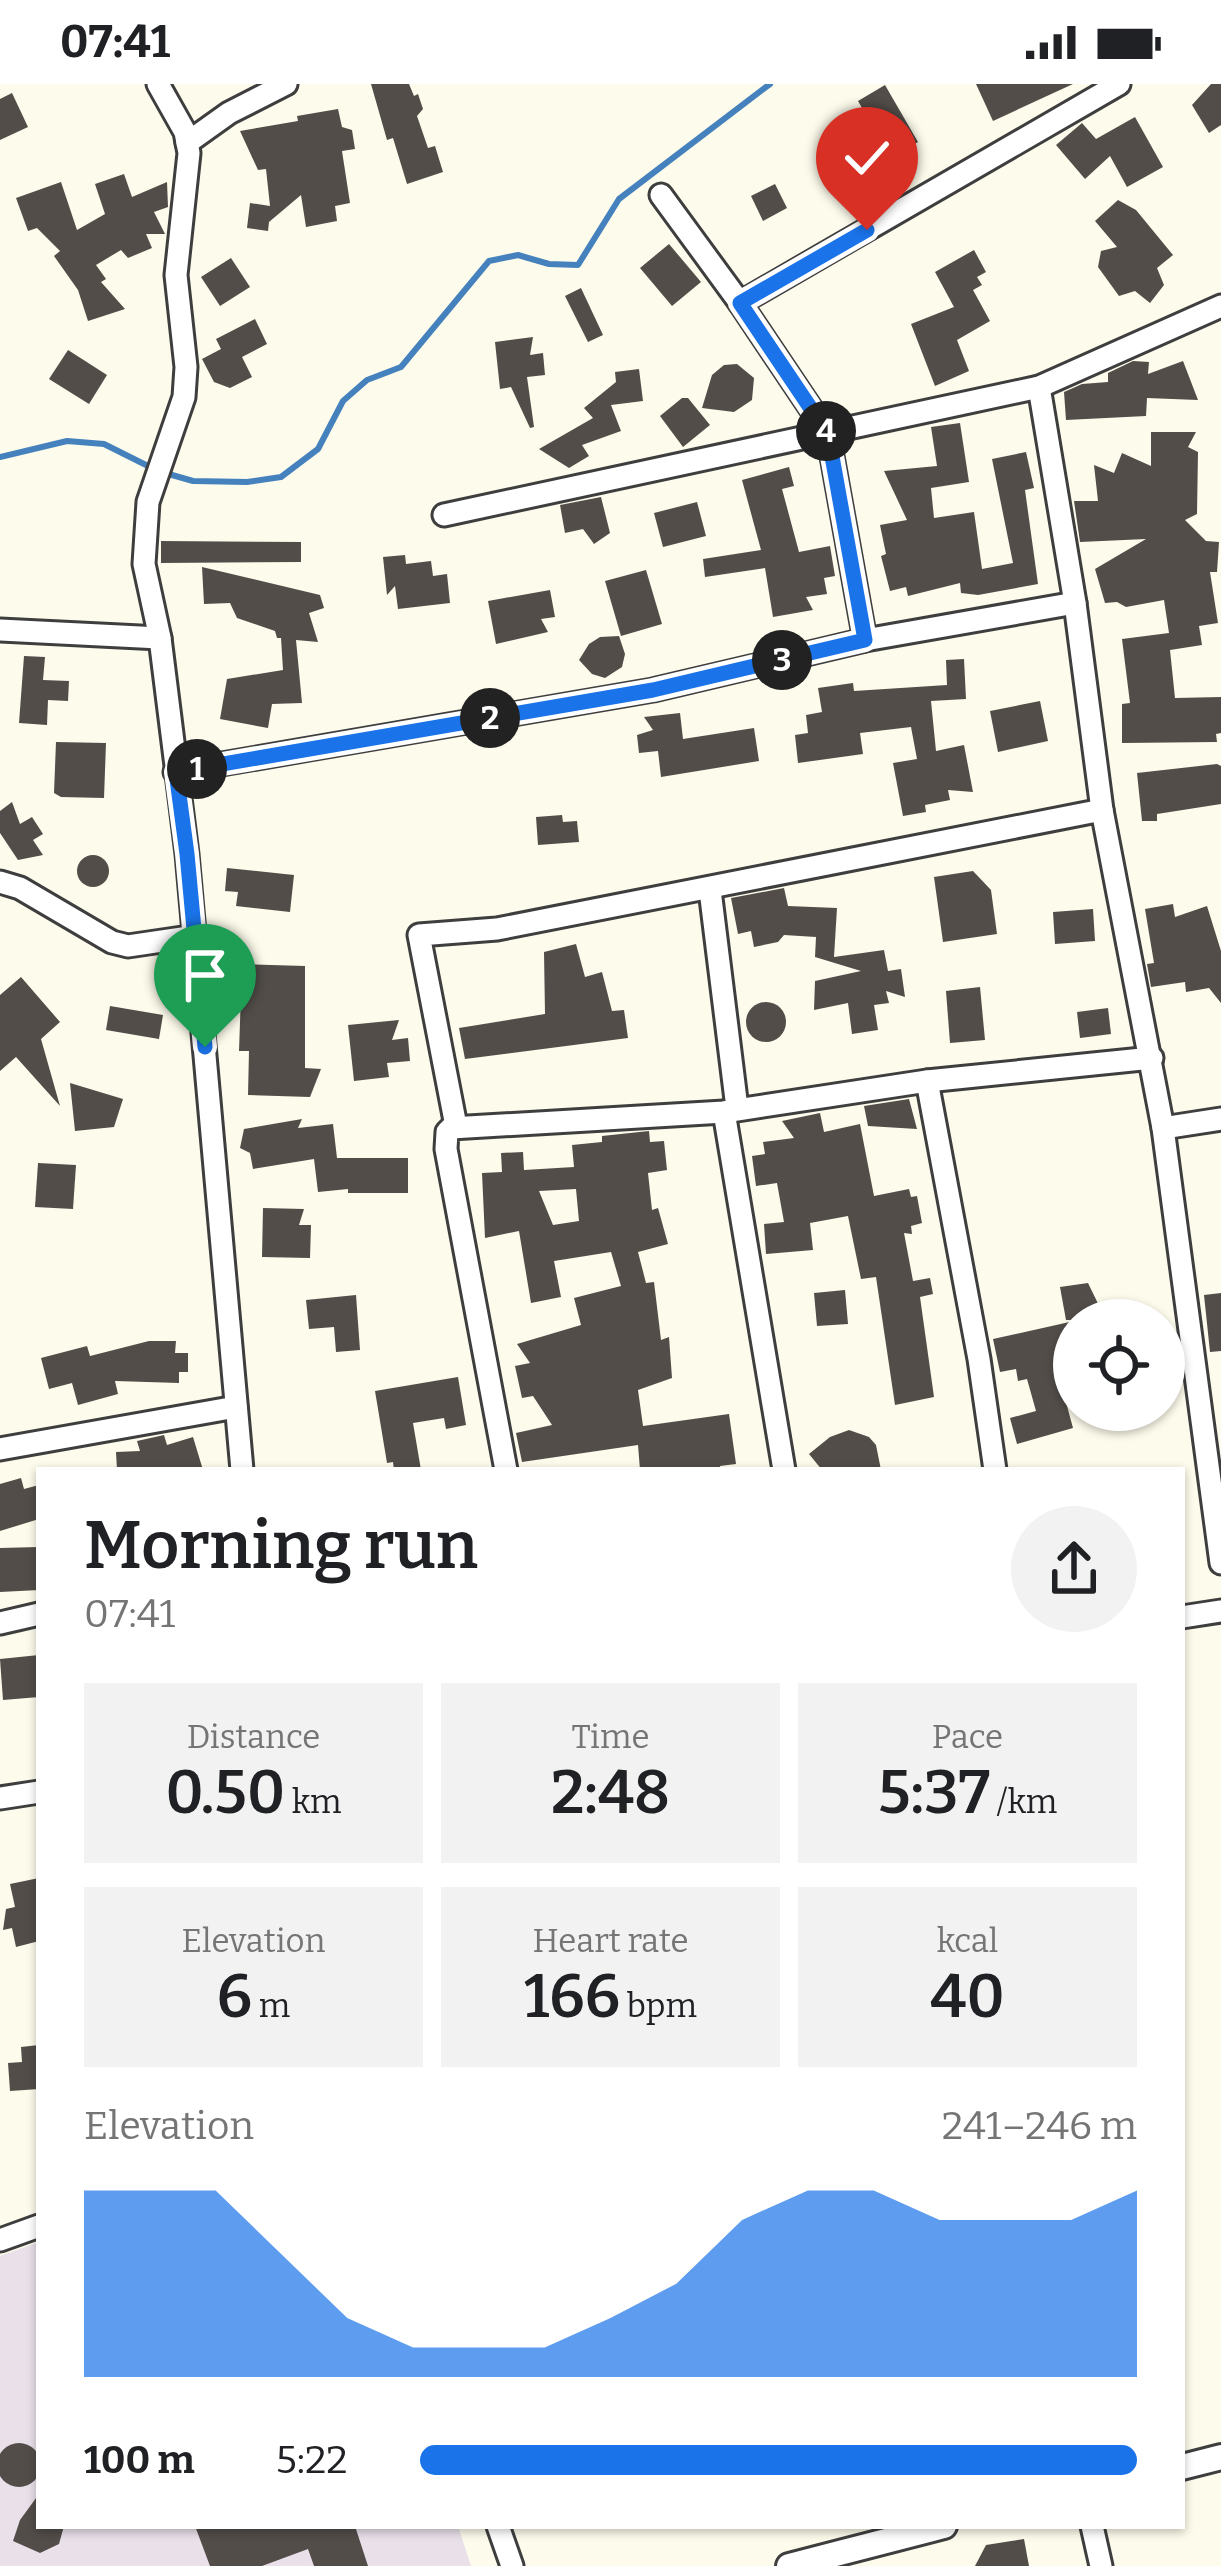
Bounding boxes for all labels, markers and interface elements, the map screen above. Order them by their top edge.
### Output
text: 07:41 [60,15,170,69]
pin [816,107,918,230]
icon: check [834,125,900,191]
pin: 4 [796,401,856,461]
text: 4 [816,411,836,451]
pin: 3 [752,630,812,690]
text: 3 [772,640,792,680]
pin: 2 [460,688,520,748]
text: 2 [481,698,499,738]
pin: 1 [167,739,227,799]
text: 1 [190,749,204,789]
pin [154,924,256,1047]
icon: arrive [172,942,238,1008]
map controls [1053,1299,1185,1431]
button: locate [1053,1299,1185,1431]
text: Morning run [84,1506,478,1585]
button: share [1011,1506,1137,1632]
text: 07:41 [84,1591,175,1637]
text: Distance [187,1717,320,1757]
text: Time [572,1717,649,1757]
text: Pace [932,1717,1003,1757]
text: 0.50 [166,1757,285,1829]
text: 2:48 [551,1757,670,1829]
text: 5:37 [878,1757,990,1829]
text: km [285,1782,341,1822]
text: /km [990,1782,1057,1822]
text: Elevation [182,1921,325,1961]
text: Heart rate [532,1921,689,1961]
text: kcal [937,1921,998,1961]
text: 6 [217,1961,252,2033]
text: 166 [524,1961,620,2033]
text: 40 [930,1961,1005,2033]
text: m [252,1986,290,2026]
text: bpm [620,1986,697,2026]
text: Elevation [84,2103,254,2149]
text: 241–246 m [942,2103,1137,2149]
text: 100 m [84,2437,195,2483]
text: 5:22 [276,2437,348,2483]

